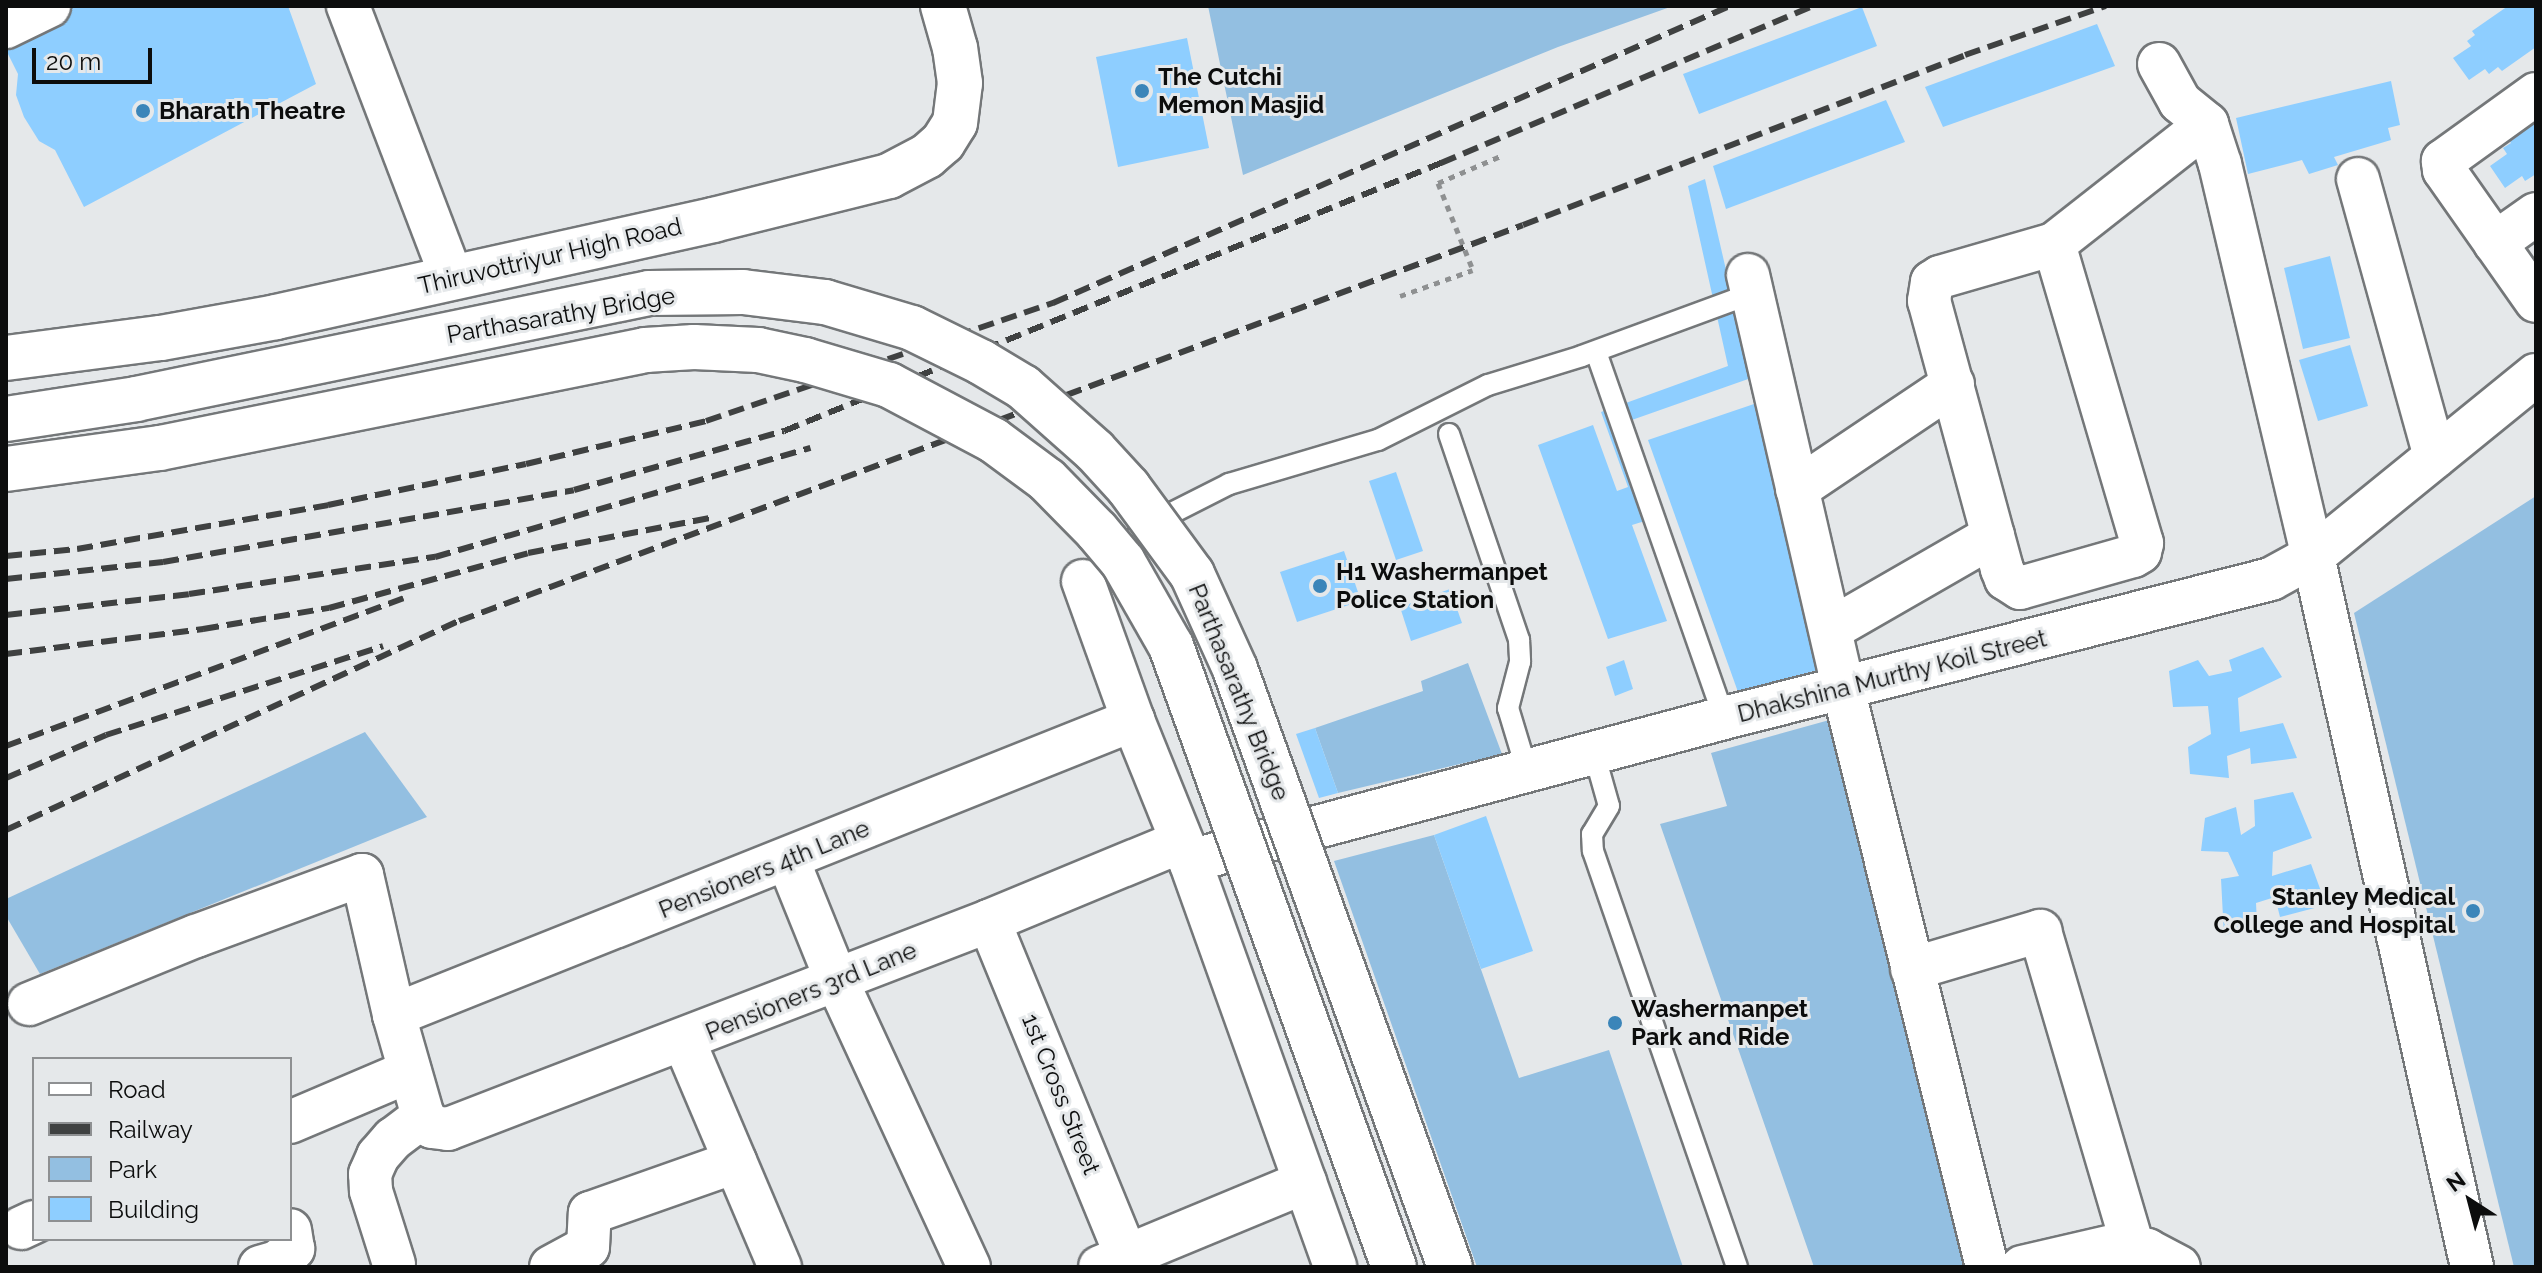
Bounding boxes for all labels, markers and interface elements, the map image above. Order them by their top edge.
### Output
scale bar [36,32,156,82]
text: 20 m [46,47,101,76]
place label: The Cutchi Memon Masjid [1158,63,1324,119]
marker: The Cutchi Memon Masjid [1133,82,1151,100]
place label: Bharath Theatre [159,97,346,125]
marker: Bharath Theatre [134,102,152,120]
street label: Thiruvottriyur High Road [415,212,685,300]
street label: Parthasarathy Bridge [444,281,678,349]
place label: H1 Washermanpet Police Station [1336,558,1548,614]
marker: H1 Washermanpet Police Station [1311,577,1329,595]
street label: Parthasarathy Bridge [1182,579,1296,805]
street label: Dhakshina Murthy Koil Street [1734,623,2050,729]
street label: Pensioners 4th Lane [655,814,873,924]
place label: Stanley Medical College and Hospital [2214,883,2455,939]
marker: Stanley Medical College and Hospital [2462,900,2484,922]
street label: Pensioners 3rd Lane [701,935,921,1047]
place label: Washermanpet Park and Ride [1631,995,1808,1051]
street label: 1st Cross Street [1016,1009,1106,1179]
marker: Washermanpet Park and Ride [1606,1014,1624,1032]
legend [32,1057,292,1241]
text: Road [108,1075,166,1104]
text: Railway [108,1115,193,1144]
text: Park [108,1155,157,1184]
north arrow [2430,1161,2510,1241]
text: N [2441,1166,2470,1197]
text: Building [108,1195,199,1224]

